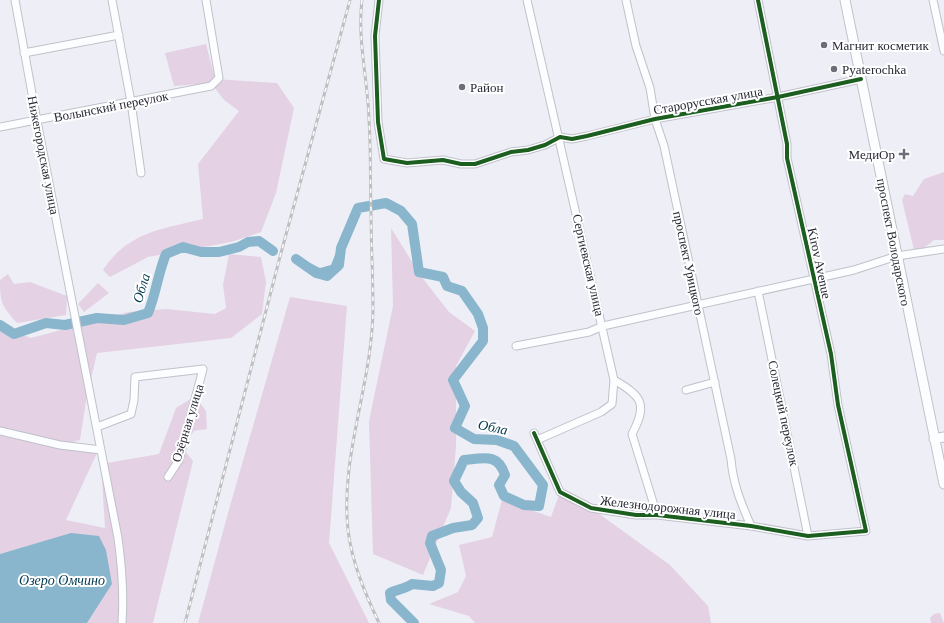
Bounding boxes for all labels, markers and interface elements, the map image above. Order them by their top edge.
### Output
place label: Магнит косметик [832,38,929,53]
marker: Магнит косметик [819,40,829,50]
place label: Pyaterochka [842,62,906,77]
marker: Pyaterochka [829,64,839,74]
place label: Район [470,80,503,95]
marker: Район [457,82,467,92]
street label: Старорусская улица [652,83,764,117]
street label: Волынский переулок [53,88,170,125]
street label: Нижегородская улица [25,94,62,216]
place label: МедиОр [849,147,895,162]
marker: МедиОр [898,148,910,160]
street label: проспект Володарского [874,177,913,307]
street label: проспект Урицкого [670,210,707,317]
street label: Сергиевская улица [569,213,608,318]
street label: Kirov Avenue [805,226,834,300]
water label: Обла [130,272,153,305]
street label: Солецкий переулок [765,359,802,468]
street label: Озёрная улица [168,382,207,464]
water label: Обла [477,417,509,438]
street label: Железнодорожная улица [599,493,737,522]
water label: Озеро Омчино [19,573,105,588]

